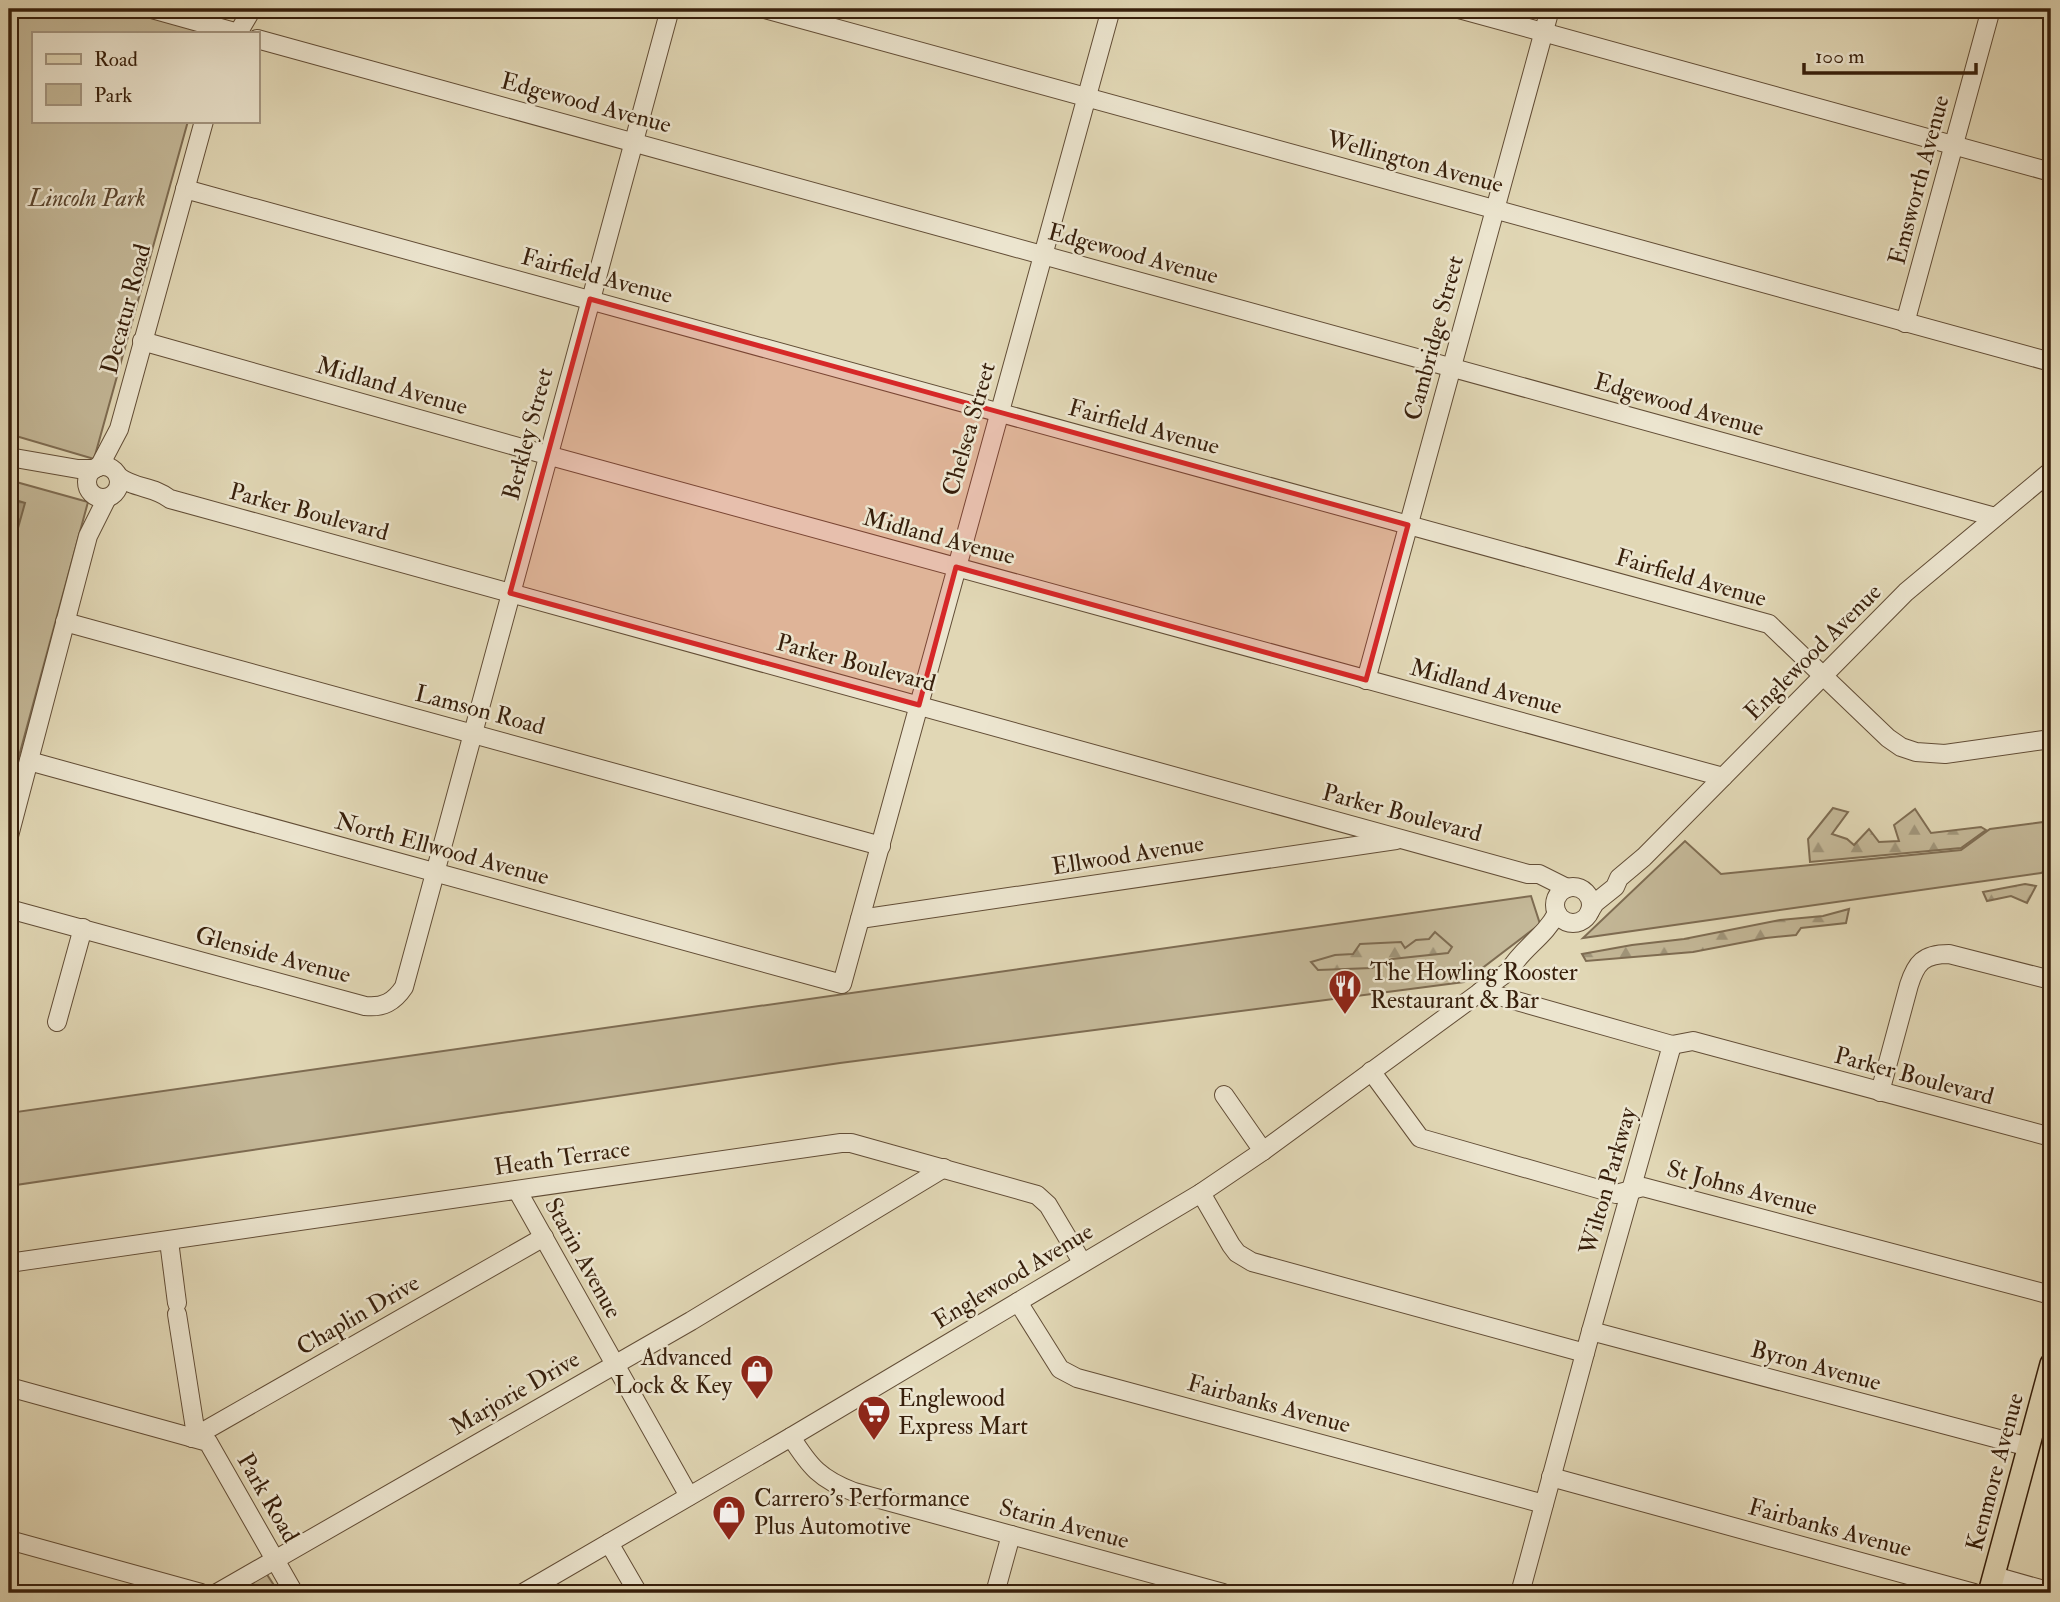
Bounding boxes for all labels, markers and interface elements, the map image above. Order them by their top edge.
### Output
legend [32,32,259,122]
scale bar [1804,32,1976,76]
text: 100 m [1815,43,1865,70]
text: Road [94,46,139,73]
street label: Edgewood Avenue [497,65,675,141]
text: Park [94,82,132,109]
street label: Emsworth Avenue [1881,92,1957,268]
street label: Wellington Avenue [1322,123,1507,200]
park label: Lincoln Park [27,183,146,214]
street label: Edgewood Avenue [1044,216,1222,292]
street label: Decatur Road [94,240,158,377]
street label: Fairfield Avenue [518,241,676,311]
street label: Cambridge Street [1397,252,1471,424]
street label: Midland Avenue [313,350,471,422]
street label: Chelsea Street [935,358,1003,499]
street label: Berkley Street [495,364,561,504]
street label: Edgewood Avenue [1591,366,1767,444]
street label: Fairfield Avenue [1065,392,1223,462]
street label: Parker Boulevard [226,476,392,548]
street label: Midland Avenue [860,502,1018,572]
street label: Fairfield Avenue [1612,542,1770,614]
street label: Englewood Avenue [1738,577,1888,727]
street label: Parker Boulevard [773,627,939,699]
street label: Midland Avenue [1407,652,1565,722]
street label: Lamson Road [412,678,549,742]
street label: Parker Boulevard [1319,777,1485,849]
street label: North Ellwood Avenue [332,806,552,892]
street label: Ellwood Avenue [1050,828,1206,882]
street label: Glenside Avenue [192,919,354,991]
place label: The Howling Rooster Restaurant & Bar [1370,957,1578,1016]
restaurant icon: The Howling Rooster Restaurant & Bar [1326,967,1364,1016]
street label: Parker Boulevard [1831,1040,1997,1112]
street label: Wilton Parkway [1572,1103,1644,1259]
street label: Heath Terrace [492,1133,632,1183]
street label: St Johns Avenue [1663,1153,1821,1223]
street label: Starin Avenue [537,1192,629,1324]
street label: Englewood Avenue [927,1216,1099,1336]
street label: Chaplin Drive [291,1267,425,1363]
street label: Byron Avenue [1748,1334,1884,1398]
place label: Advanced Lock & Key [615,1342,732,1401]
street label: Marjorie Drive [445,1344,585,1442]
shop icon: Advanced Lock & Key [738,1352,776,1401]
street label: Fairbanks Avenue [1184,1367,1354,1441]
place label: Englewood Express Mart [898,1383,1028,1442]
street label: Kenmore Avenue [1959,1390,2031,1554]
supermarket icon: Englewood Express Mart [855,1393,893,1442]
street label: Park Road [230,1447,306,1549]
place label: Carrero's Performance Plus Automotive [754,1483,970,1542]
street label: Fairbanks Avenue [1745,1491,1915,1565]
street label: Starin Avenue [996,1492,1132,1556]
shop icon: Carrero's Performance Plus Automotive [710,1493,748,1542]

